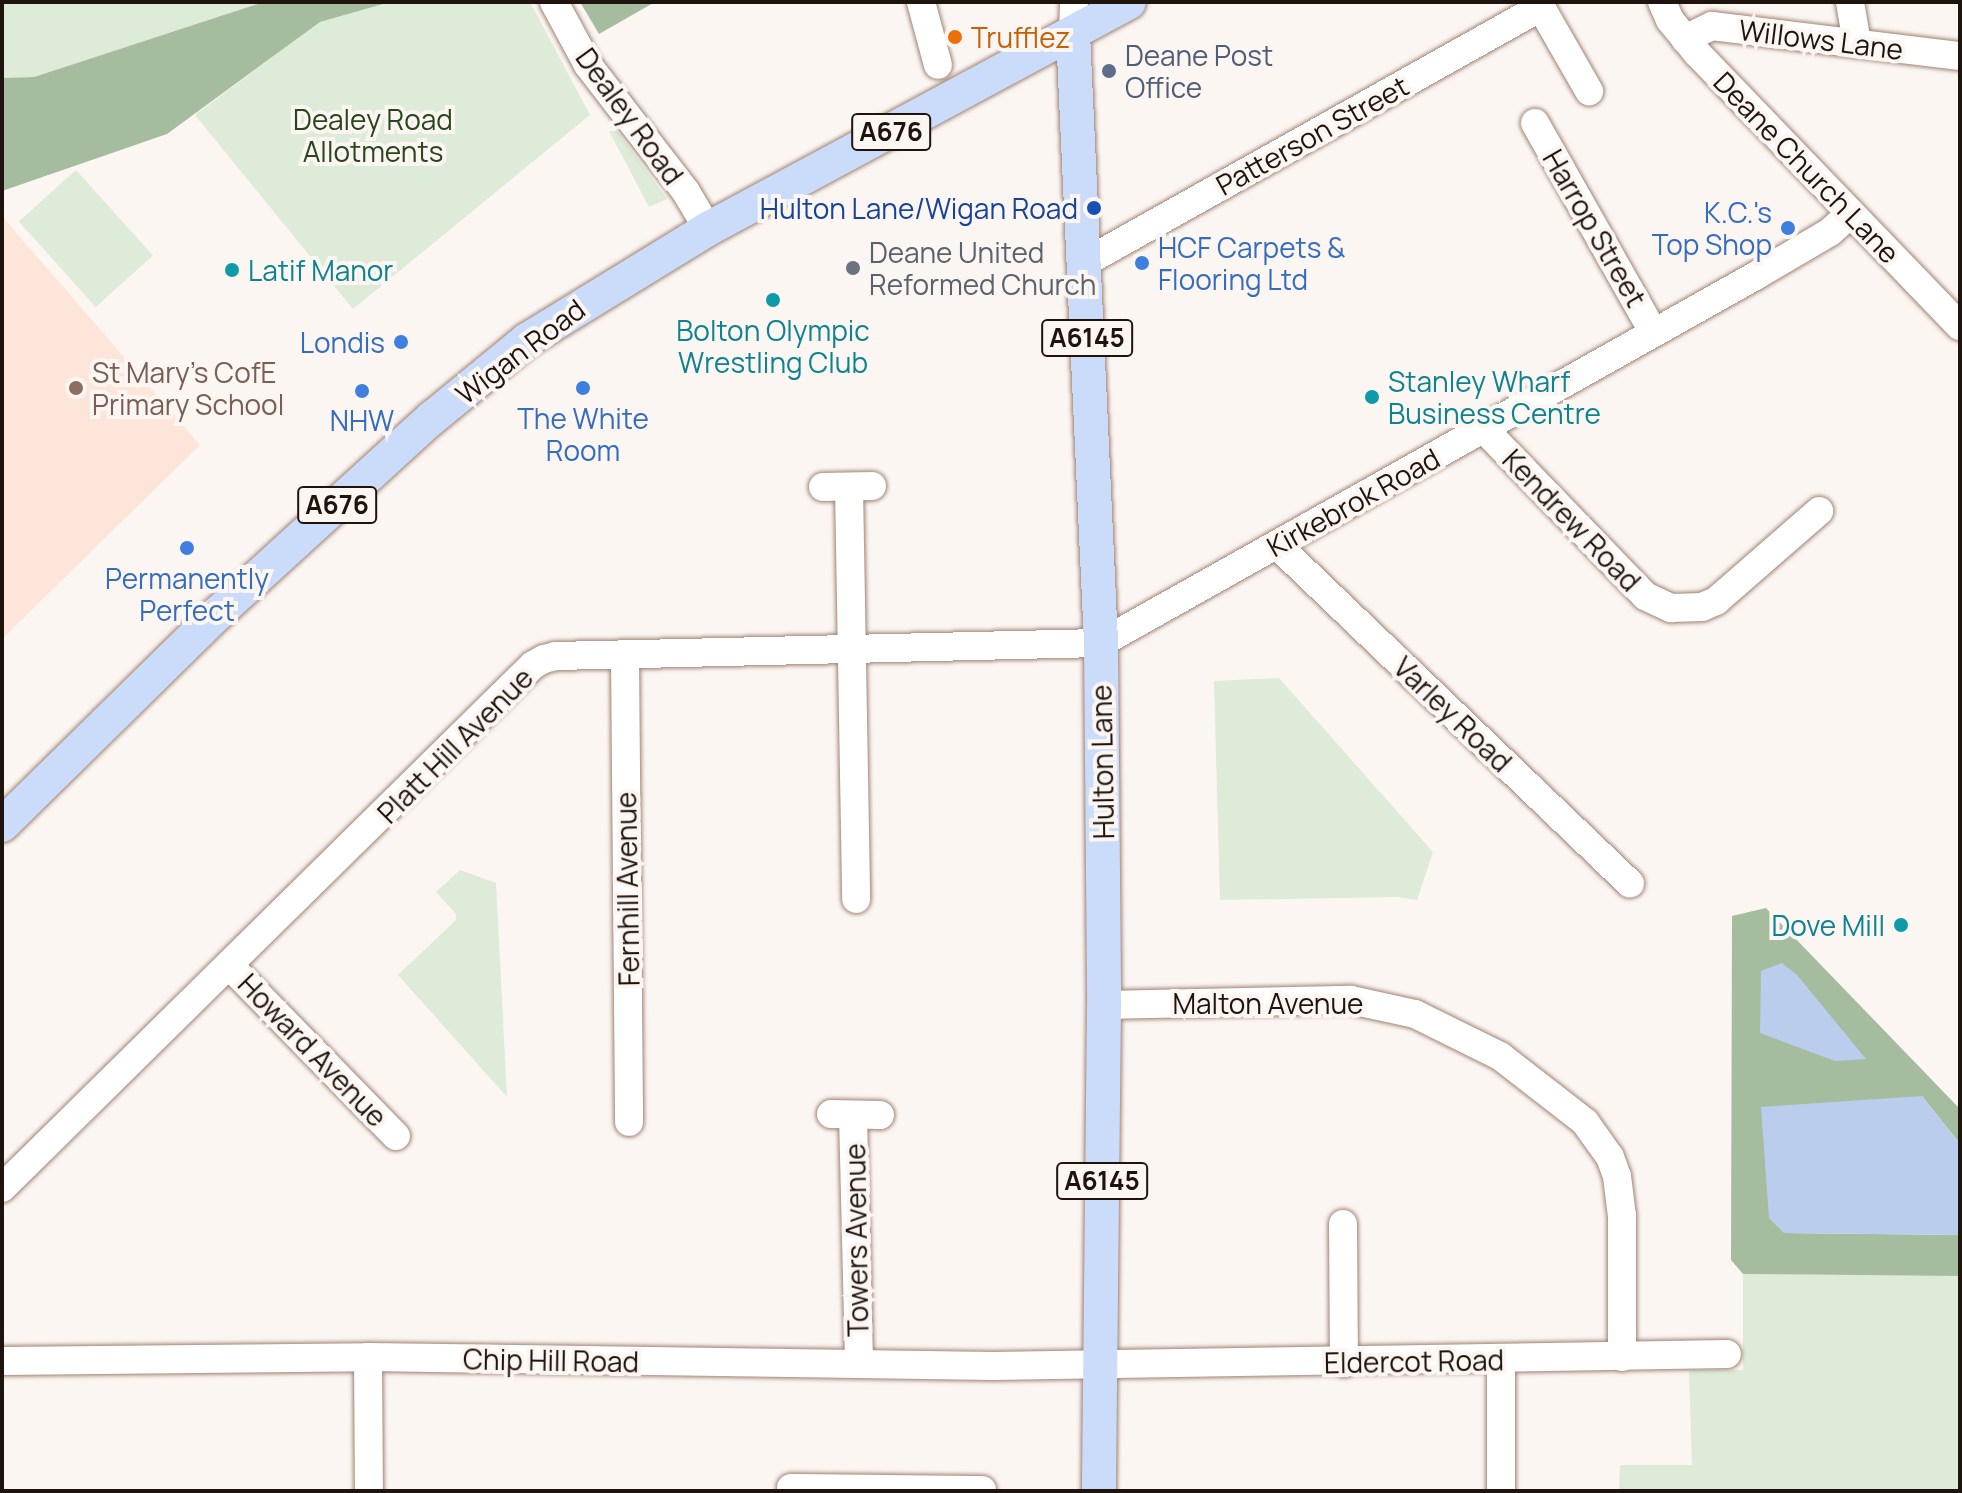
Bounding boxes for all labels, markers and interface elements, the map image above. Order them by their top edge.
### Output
street label: Willows Lane [1737,12,1905,66]
place label: Trufflez [971,20,1070,54]
marker: Trufflez [946,28,964,46]
place label: Deane Post Office [1125,38,1273,104]
street label: Dealey Road [569,41,691,191]
marker: Deane Post Office [1100,62,1118,80]
street label: Deane Church Lane [1707,64,1907,270]
street label: Patterson Street [1210,68,1414,202]
park label: Dealey Road Allotments [293,102,453,168]
road number: A676 [851,110,931,154]
street label: Harrop Street [1537,144,1653,312]
place label: Hulton Lane/Wigan Road [760,191,1078,225]
place label: K.C.'s Top Shop [1652,195,1772,261]
marker: Hulton Lane/Wigan Road [1085,199,1103,217]
marker: K.C.'s Top Shop [1779,219,1797,237]
place label: HCF Carpets & Flooring Ltd [1158,230,1345,296]
place label: Deane United Reformed Church [869,235,1096,301]
place label: Latif Manor [248,253,393,287]
marker: HCF Carpets & Flooring Ltd [1133,254,1151,272]
marker: Deane United Reformed Church [844,259,862,277]
marker: Latif Manor [223,261,241,279]
marker: Bolton Olympic Wrestling Club [764,291,782,309]
street label: Wigan Road [449,292,591,410]
place label: Bolton Olympic Wrestling Club [676,313,870,379]
road number: A6145 [1041,316,1133,360]
place label: Londis [300,325,385,359]
marker: Londis [392,333,410,351]
place label: St Mary's CofE Primary School [92,355,284,421]
place label: Stanley Wharf Business Centre [1388,364,1601,430]
marker: St Mary's CofE Primary School [67,379,85,397]
marker: The White Room [574,379,592,397]
marker: NHW [353,382,371,400]
marker: Stanley Wharf Business Centre [1363,388,1381,406]
place label: The White Room [517,401,649,467]
place label: NHW [330,403,394,437]
street label: Kirkebrok Road [1261,441,1445,563]
street label: Kendrew Road [1496,442,1648,598]
road number: A676 [297,483,377,527]
marker: Permanently Perfect [178,539,196,557]
place label: Permanently Perfect [105,561,269,627]
street label: Varley Road [1387,650,1519,778]
street label: Platt Hill Avenue [370,660,540,830]
street label: Hulton Lane [1084,684,1120,840]
street label: Fernhill Avenue [609,791,645,987]
place label: Dove Mill [1771,908,1885,942]
marker: Dove Mill [1892,916,1910,934]
street label: Howard Avenue [232,967,394,1133]
street label: Malton Avenue [1173,986,1363,1020]
street label: Towers Avenue [838,1143,874,1337]
road number: A6145 [1056,1159,1148,1203]
street label: Chip Hill Road [463,1342,639,1378]
street label: Eldercot Road [1324,1343,1504,1379]

